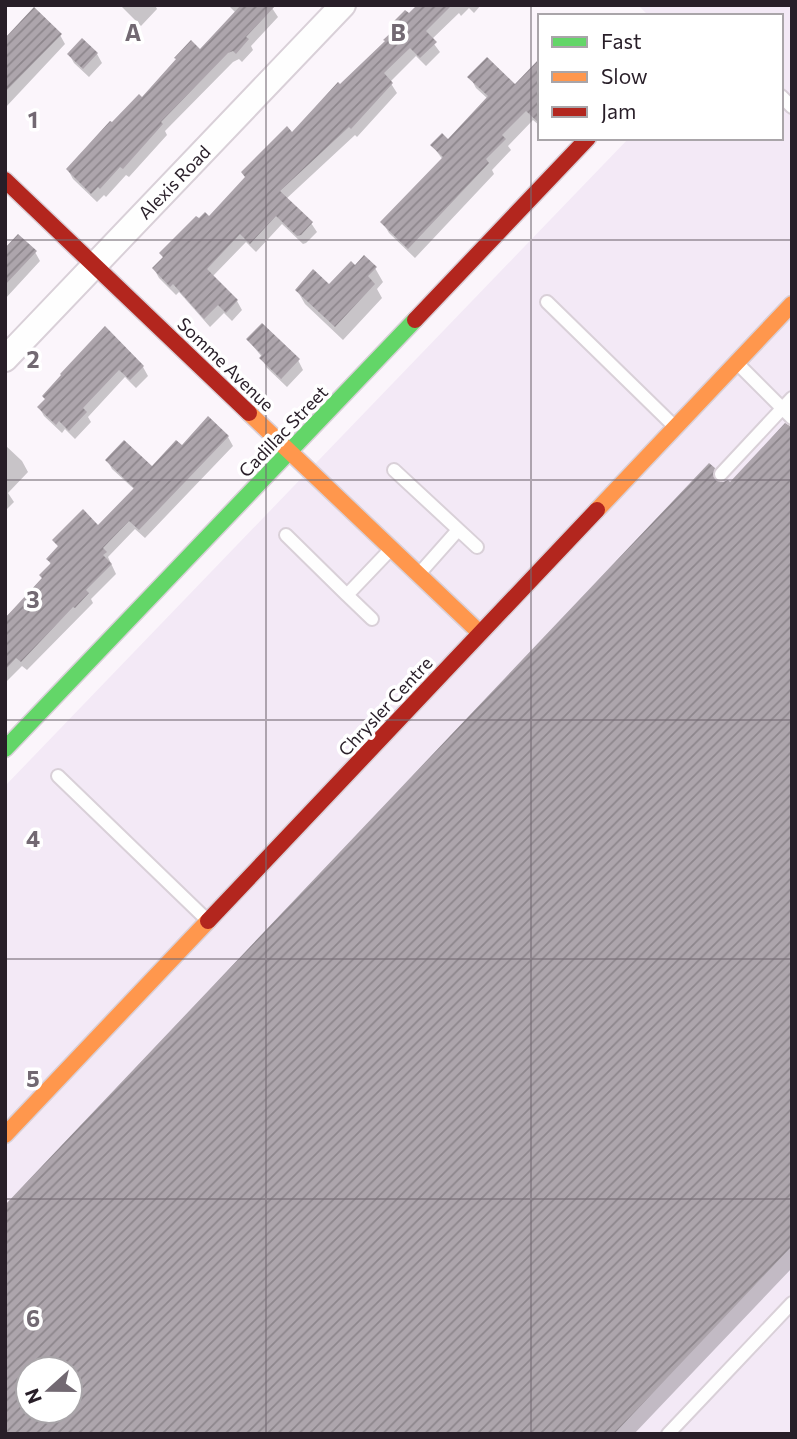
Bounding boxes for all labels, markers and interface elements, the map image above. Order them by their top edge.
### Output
legend [538,14,783,140]
text: A [125,18,142,46]
text: B [390,18,406,46]
text: Fast [601,28,642,53]
text: Slow [601,63,648,88]
text: Jam [601,98,636,123]
text: 1 [28,105,38,133]
street label: Alexis Road [133,140,215,224]
street label: Somme Avenue [173,312,279,416]
text: 2 [26,345,40,373]
street label: Cadillac Street [234,381,332,481]
text: 3 [26,585,40,613]
street label: Chrysler Centre [333,652,437,760]
text: 4 [26,824,40,852]
text: 5 [26,1064,40,1092]
text: 6 [26,1304,40,1332]
north arrow [14,1355,84,1425]
text: N [19,1385,46,1407]

